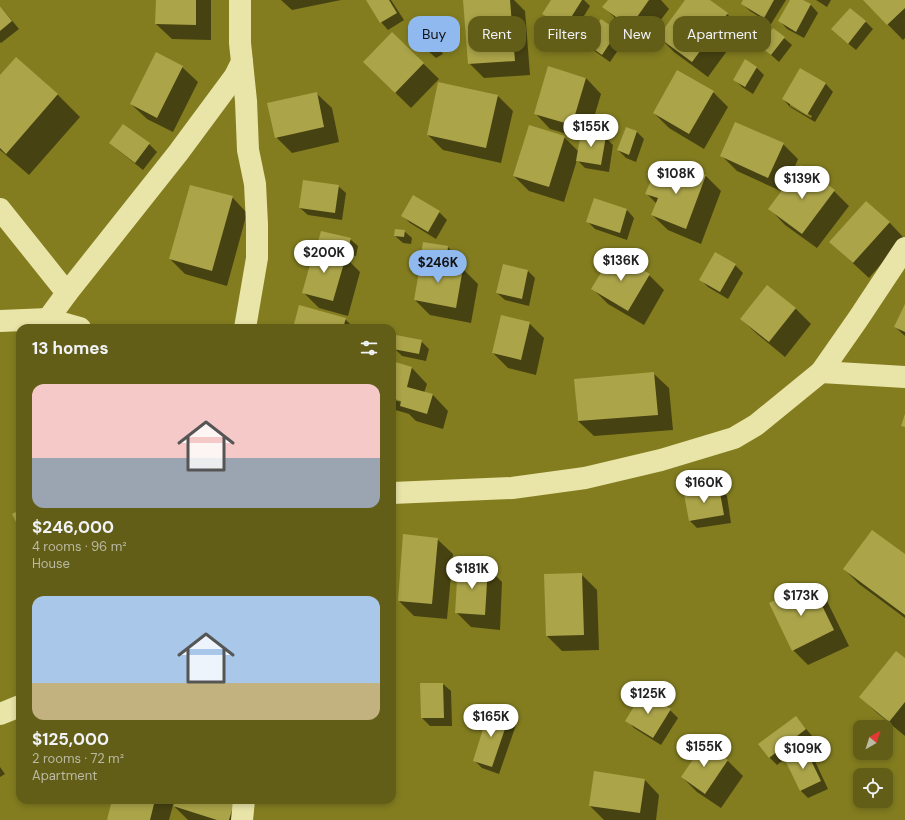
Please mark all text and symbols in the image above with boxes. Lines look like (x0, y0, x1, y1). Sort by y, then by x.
chip: Buy (408, 16, 460, 52)
chip: Rent (468, 16, 526, 52)
chip: Filters (534, 16, 601, 52)
chip: New (609, 16, 665, 52)
chip: Apartment (673, 16, 771, 52)
pin: $155K (563, 114, 619, 148)
text: $155K (572, 118, 610, 135)
pin: $108K (648, 161, 704, 195)
text: $108K (657, 165, 695, 182)
pin: $139K (774, 166, 830, 200)
text: $139K (784, 170, 820, 187)
pin: $200K (296, 240, 352, 274)
text: $200K (303, 244, 345, 261)
pin: $136K (593, 248, 649, 282)
pin: $246K (410, 250, 466, 284)
text: $136K (602, 252, 640, 269)
text: $246K (418, 254, 458, 271)
text: 13 homes (32, 337, 109, 359)
icon: filters (358, 337, 380, 359)
icon: home (170, 410, 242, 482)
pin: $160K (676, 470, 732, 504)
text: $160K (685, 474, 723, 491)
text: $246,000 (32, 516, 114, 538)
text: 4 rooms · 96 m² (32, 538, 127, 555)
text: House (32, 555, 70, 572)
pin: $181K (444, 556, 500, 590)
text: $181K (455, 560, 489, 577)
pin: $173K (773, 583, 829, 617)
text: $173K (783, 587, 819, 604)
icon: home (170, 622, 242, 694)
pin: $125K (620, 681, 676, 715)
text: $125K (630, 685, 666, 702)
pin: $165K (463, 704, 519, 738)
text: $165K (472, 708, 510, 725)
north arrow (853, 720, 893, 760)
map controls (853, 720, 893, 808)
text: $125,000 (32, 728, 109, 750)
pin: $155K (676, 734, 732, 768)
pin: $109K (775, 736, 831, 770)
text: $155K (685, 738, 723, 755)
text: $109K (784, 740, 822, 757)
text: 2 rooms · 72 m² (32, 750, 124, 767)
text: Apartment (32, 767, 97, 784)
button: locate (853, 768, 893, 808)

